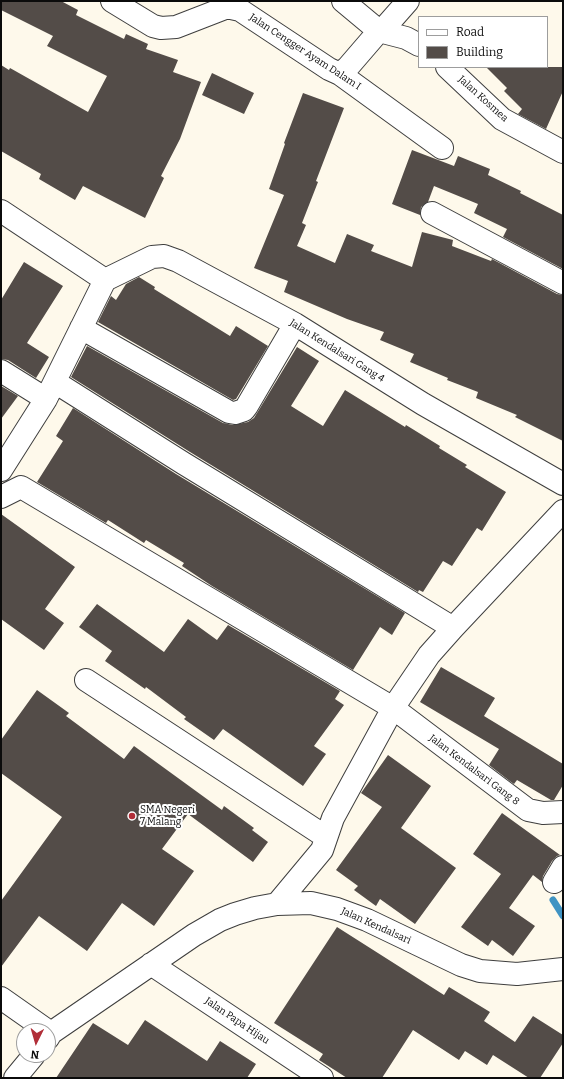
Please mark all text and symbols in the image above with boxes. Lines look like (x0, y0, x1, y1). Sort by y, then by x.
street label: Jalan Cengger Ayam Dalam I (247, 11, 363, 93)
legend (418, 16, 548, 68)
text: Road (456, 25, 484, 39)
text: Building (456, 45, 503, 59)
street label: Jalan Kosmea (456, 74, 510, 124)
street label: Jalan Kendalsari Gang 4 (287, 317, 387, 385)
street label: Jalan Kendalsari Gang 8 (427, 732, 521, 808)
place label: SMA Negeri 7 Malang (140, 804, 195, 828)
marker: SMA Negeri 7 Malang (127, 811, 137, 821)
street label: Jalan Kendalsari (339, 905, 413, 947)
street label: Jalan Papa Hijau (203, 995, 271, 1047)
north arrow (16, 1023, 56, 1063)
text: N (30, 1048, 40, 1061)

